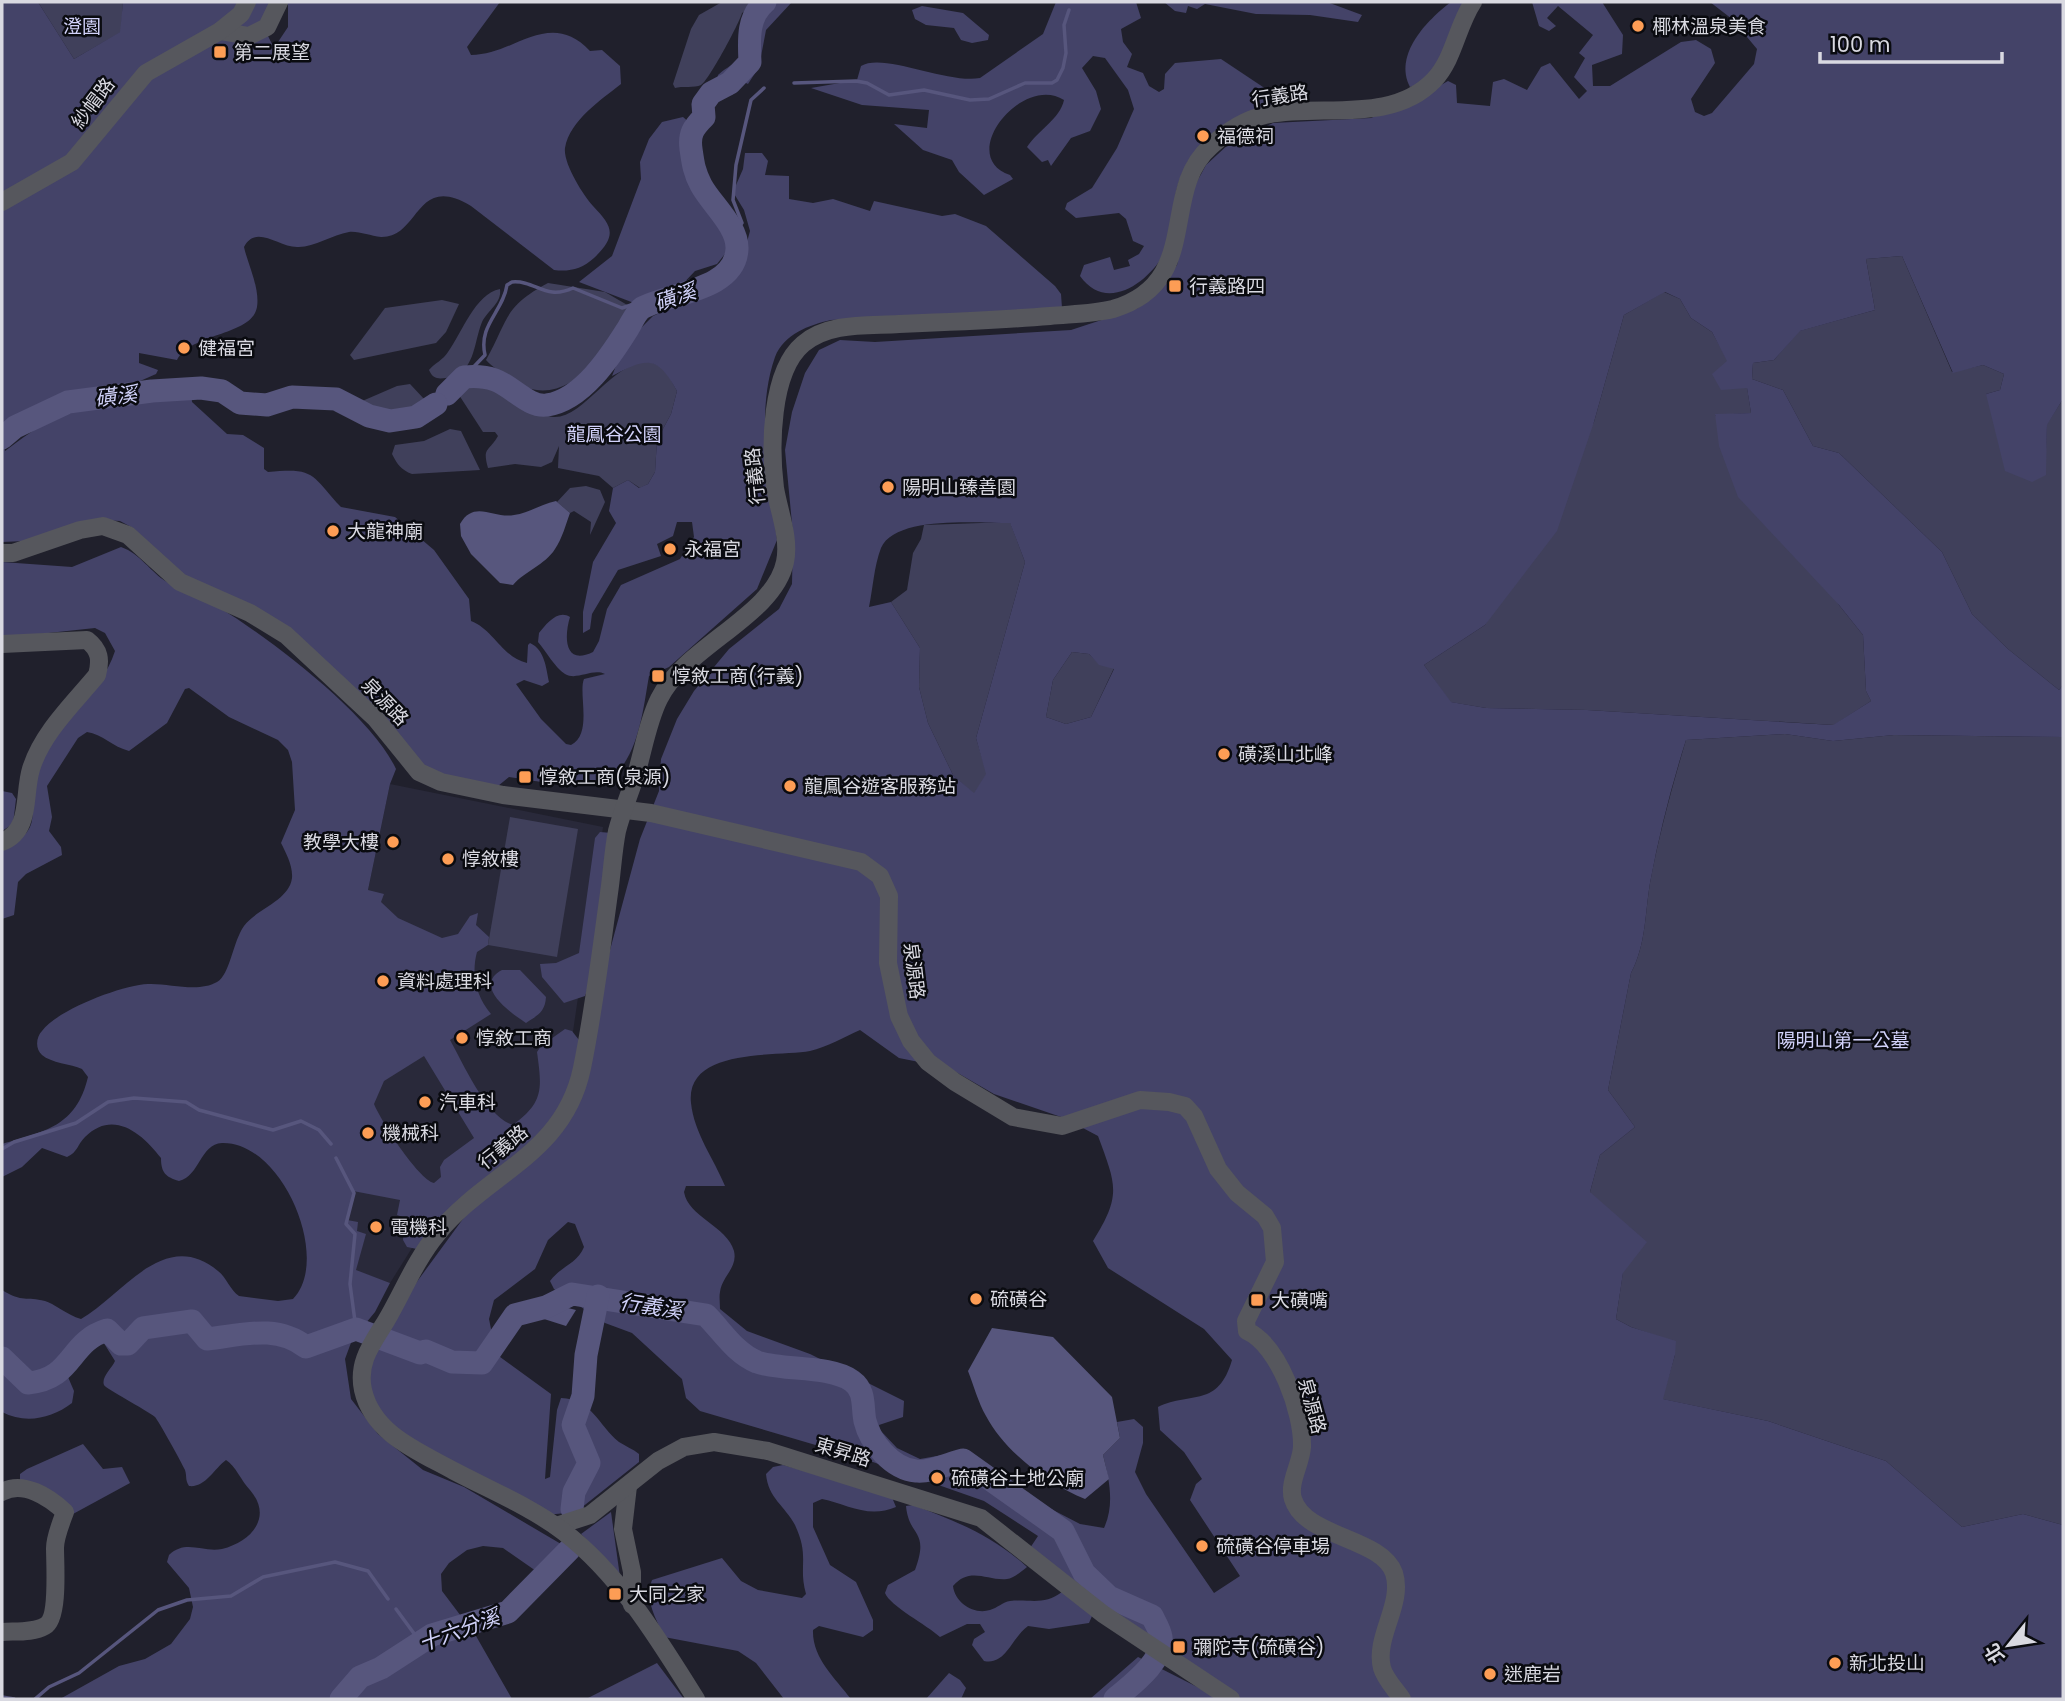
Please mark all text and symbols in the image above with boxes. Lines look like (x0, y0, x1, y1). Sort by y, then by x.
park label: 澄園 (63, 13, 101, 40)
place label: 椰林溫泉美食 (1652, 13, 1766, 40)
marker: 椰林溫泉美食 (1630, 18, 1646, 34)
scale bar (1820, 21, 2002, 65)
text: 100 m (1830, 30, 1890, 59)
place label: 第二展望 (234, 39, 310, 66)
marker: 第二展望 (212, 44, 228, 60)
street label: 紗帽路 (65, 72, 121, 134)
street label: 行義路 (1250, 79, 1310, 113)
place label: 福德祠 (1217, 123, 1274, 150)
marker: 福德祠 (1195, 128, 1211, 144)
place label: 行義路四 (1189, 273, 1265, 300)
water label: 磺溪 (650, 275, 702, 318)
marker: 行義路四 (1167, 278, 1183, 294)
place label: 健福宮 (198, 335, 255, 362)
marker: 健福宮 (176, 340, 192, 356)
water label: 磺溪 (93, 379, 142, 413)
park label: 龍鳳谷公園 (566, 421, 662, 448)
street label: 行義路 (739, 446, 771, 506)
place label: 陽明山臻善園 (902, 474, 1016, 501)
marker: 陽明山臻善園 (880, 479, 896, 495)
place label: 大龍神廟 (347, 518, 423, 545)
marker: 大龍神廟 (325, 523, 341, 539)
place label: 永福宮 (684, 536, 741, 563)
marker: 永福宮 (662, 541, 678, 557)
place label: 惇敘工商(行義) (672, 663, 803, 690)
marker: 惇敘工商(行義) (650, 668, 666, 684)
street label: 泉源路 (355, 672, 415, 732)
place label: 磺溪山北峰 (1238, 741, 1333, 768)
marker: 磺溪山北峰 (1216, 746, 1232, 762)
place label: 惇敘工商(泉源) (539, 764, 670, 791)
marker: 惇敘工商(泉源) (517, 769, 533, 785)
place label: 龍鳳谷遊客服務站 (804, 773, 956, 800)
marker: 龍鳳谷遊客服務站 (782, 778, 798, 794)
place label: 教學大樓 (303, 829, 379, 856)
marker: 教學大樓 (385, 834, 401, 850)
place label: 惇敘樓 (462, 846, 519, 873)
marker: 惇敘樓 (440, 851, 456, 867)
street label: 泉源路 (897, 941, 931, 1001)
place label: 資料處理科 (397, 968, 492, 995)
marker: 資料處理科 (375, 973, 391, 989)
place label: 惇敘工商 (476, 1025, 552, 1052)
park label: 陽明山第一公墓 (1776, 1027, 1910, 1054)
marker: 惇敘工商 (454, 1030, 470, 1046)
place label: 汽車科 (439, 1089, 496, 1116)
marker: 汽車科 (417, 1094, 433, 1110)
street label: 行義路 (472, 1119, 534, 1175)
place label: 機械科 (382, 1120, 439, 1147)
marker: 機械科 (360, 1125, 376, 1141)
place label: 電機科 (390, 1214, 447, 1241)
marker: 電機科 (368, 1219, 384, 1235)
place label: 硫磺谷 (990, 1286, 1047, 1313)
water label: 行義溪 (618, 1287, 687, 1326)
place label: 大磺嘴 (1271, 1287, 1328, 1314)
marker: 硫磺谷 (968, 1291, 984, 1307)
marker: 大磺嘴 (1249, 1292, 1265, 1308)
street label: 泉源路 (1292, 1375, 1332, 1437)
street label: 東昇路 (812, 1431, 874, 1473)
place label: 硫磺谷土地公廟 (951, 1465, 1084, 1492)
marker: 硫磺谷土地公廟 (929, 1470, 945, 1486)
place label: 硫磺谷停車場 (1216, 1533, 1330, 1560)
marker: 硫磺谷停車場 (1194, 1538, 1210, 1554)
place label: 大同之家 (629, 1581, 705, 1608)
marker: 大同之家 (607, 1586, 623, 1602)
water label: 十六分溪 (415, 1601, 506, 1658)
north arrow (1974, 1610, 2044, 1680)
place label: 彌陀寺(硫磺谷) (1193, 1634, 1324, 1661)
text: 北 (1978, 1638, 2011, 1668)
marker: 彌陀寺(硫磺谷) (1171, 1639, 1187, 1655)
place label: 新北投山 (1849, 1650, 1925, 1677)
marker: 新北投山 (1827, 1655, 1843, 1671)
place label: 迷鹿岩 (1504, 1661, 1561, 1688)
marker: 迷鹿岩 (1482, 1666, 1498, 1682)

